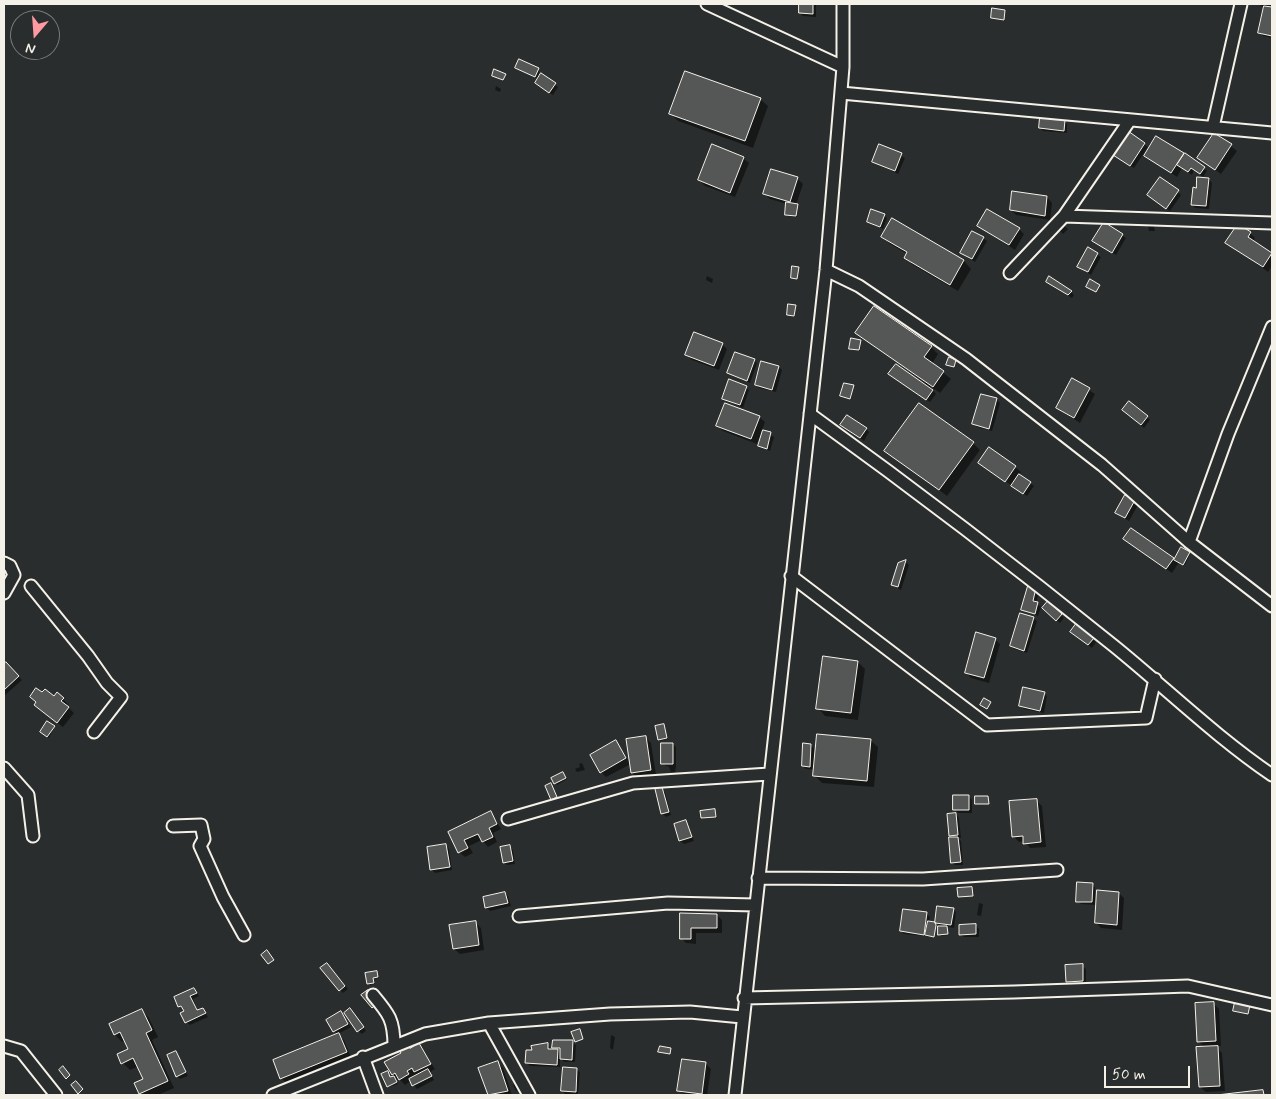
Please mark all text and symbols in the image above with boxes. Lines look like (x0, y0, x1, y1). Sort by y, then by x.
north arrow (10, 10, 60, 60)
text: N (23, 38, 38, 58)
scale bar (1106, 1056, 1192, 1088)
text: 50 m (1112, 1065, 1146, 1085)

